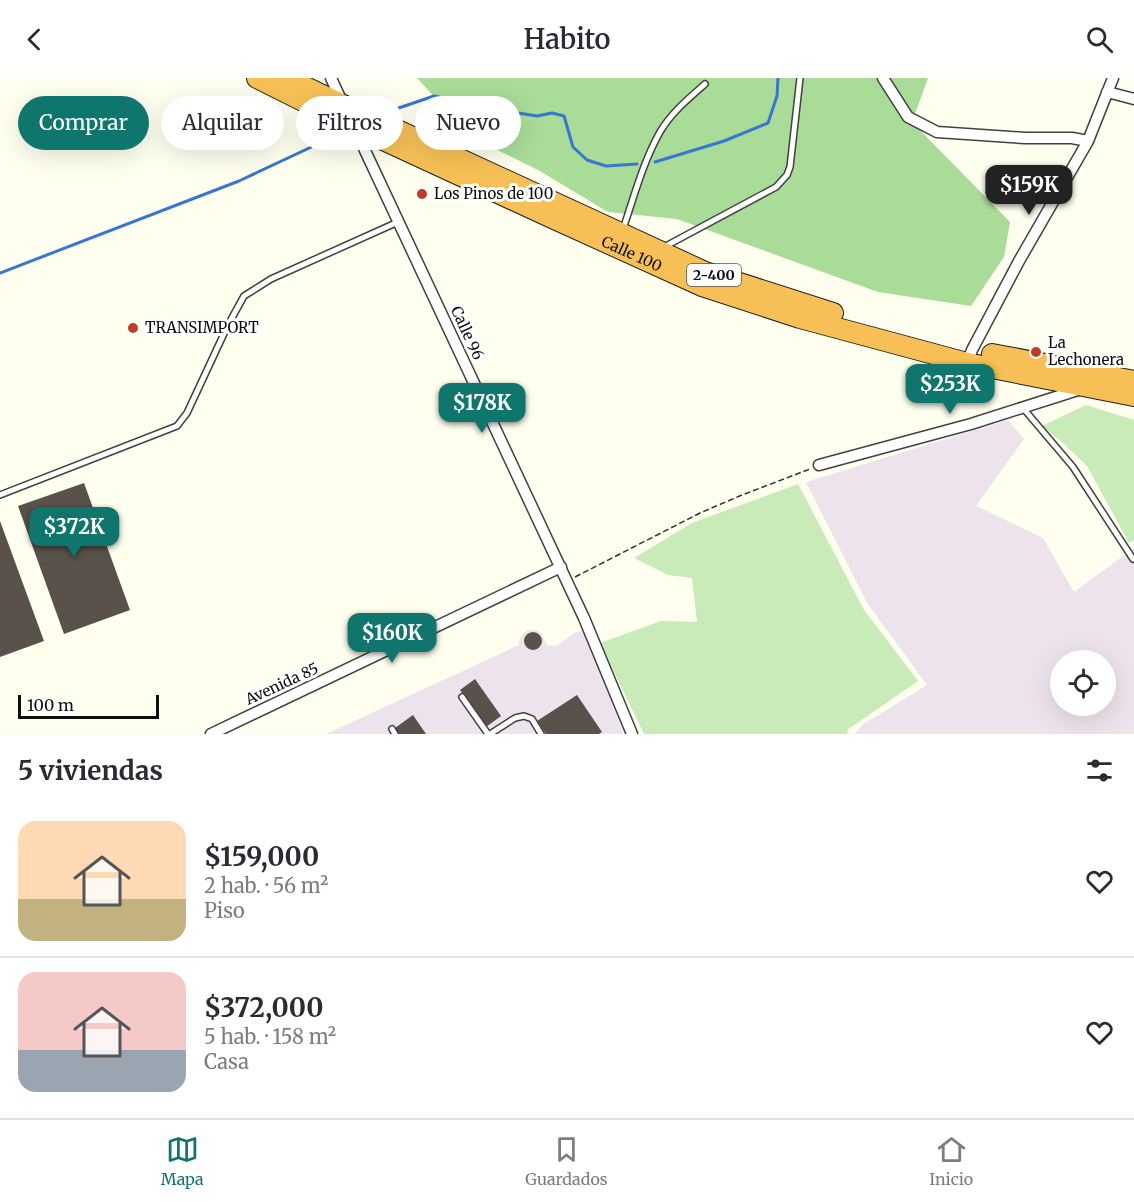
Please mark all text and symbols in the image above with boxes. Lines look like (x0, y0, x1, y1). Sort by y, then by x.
text: Habito (524, 22, 611, 56)
icon: back (18, 23, 51, 56)
icon: search (1083, 23, 1116, 56)
chip: Comprar (18, 96, 149, 150)
chip: Alquilar (161, 96, 284, 150)
chip: Filtros (296, 96, 403, 150)
chip: Nuevo (415, 96, 521, 150)
pin: $159K (987, 165, 1071, 216)
text: $159K (999, 172, 1059, 197)
place label: Los Pinos de 100 (434, 184, 553, 203)
marker: Los Pinos de 100 (415, 187, 429, 201)
street label: Calle 100 (599, 232, 665, 276)
road number: 2-400 (687, 264, 741, 286)
street label: Calle 96 (447, 303, 488, 363)
place label: TRANSIMPORT (145, 318, 259, 337)
marker: TRANSIMPORT (126, 321, 140, 335)
place label: La Lechonera (1048, 333, 1124, 369)
marker: La Lechonera (1029, 345, 1043, 359)
pin: $253K (908, 364, 992, 415)
text: $253K (920, 371, 980, 396)
pin: $178K (440, 383, 524, 434)
text: $178K (453, 390, 511, 415)
pin: $372K (32, 507, 116, 558)
text: $372K (43, 514, 105, 539)
pin: $160K (350, 613, 434, 664)
text: $160K (362, 620, 422, 645)
map controls (1050, 650, 1116, 716)
button: locate (1050, 650, 1116, 716)
street label: Avenida 85 (241, 658, 321, 709)
scale bar (18, 692, 159, 720)
text: 100 m (27, 695, 74, 715)
text: 5 viviendas (18, 754, 163, 787)
icon: filters (1083, 754, 1116, 787)
text: $159,000 (204, 840, 319, 873)
icon: home (66, 845, 138, 917)
icon: heart (1083, 865, 1116, 898)
text: 2 hab. · 56 m² (204, 873, 328, 898)
text: Piso (204, 898, 245, 923)
text: $372,000 (204, 991, 323, 1024)
icon: home (66, 996, 138, 1068)
icon: heart (1083, 1016, 1116, 1049)
text: 5 hab. · 158 m² (204, 1024, 336, 1049)
text: Casa (204, 1049, 249, 1074)
tab: Mapa (161, 1133, 204, 1189)
tab: Guardados (525, 1133, 608, 1189)
tab: Inicio (929, 1133, 973, 1189)

